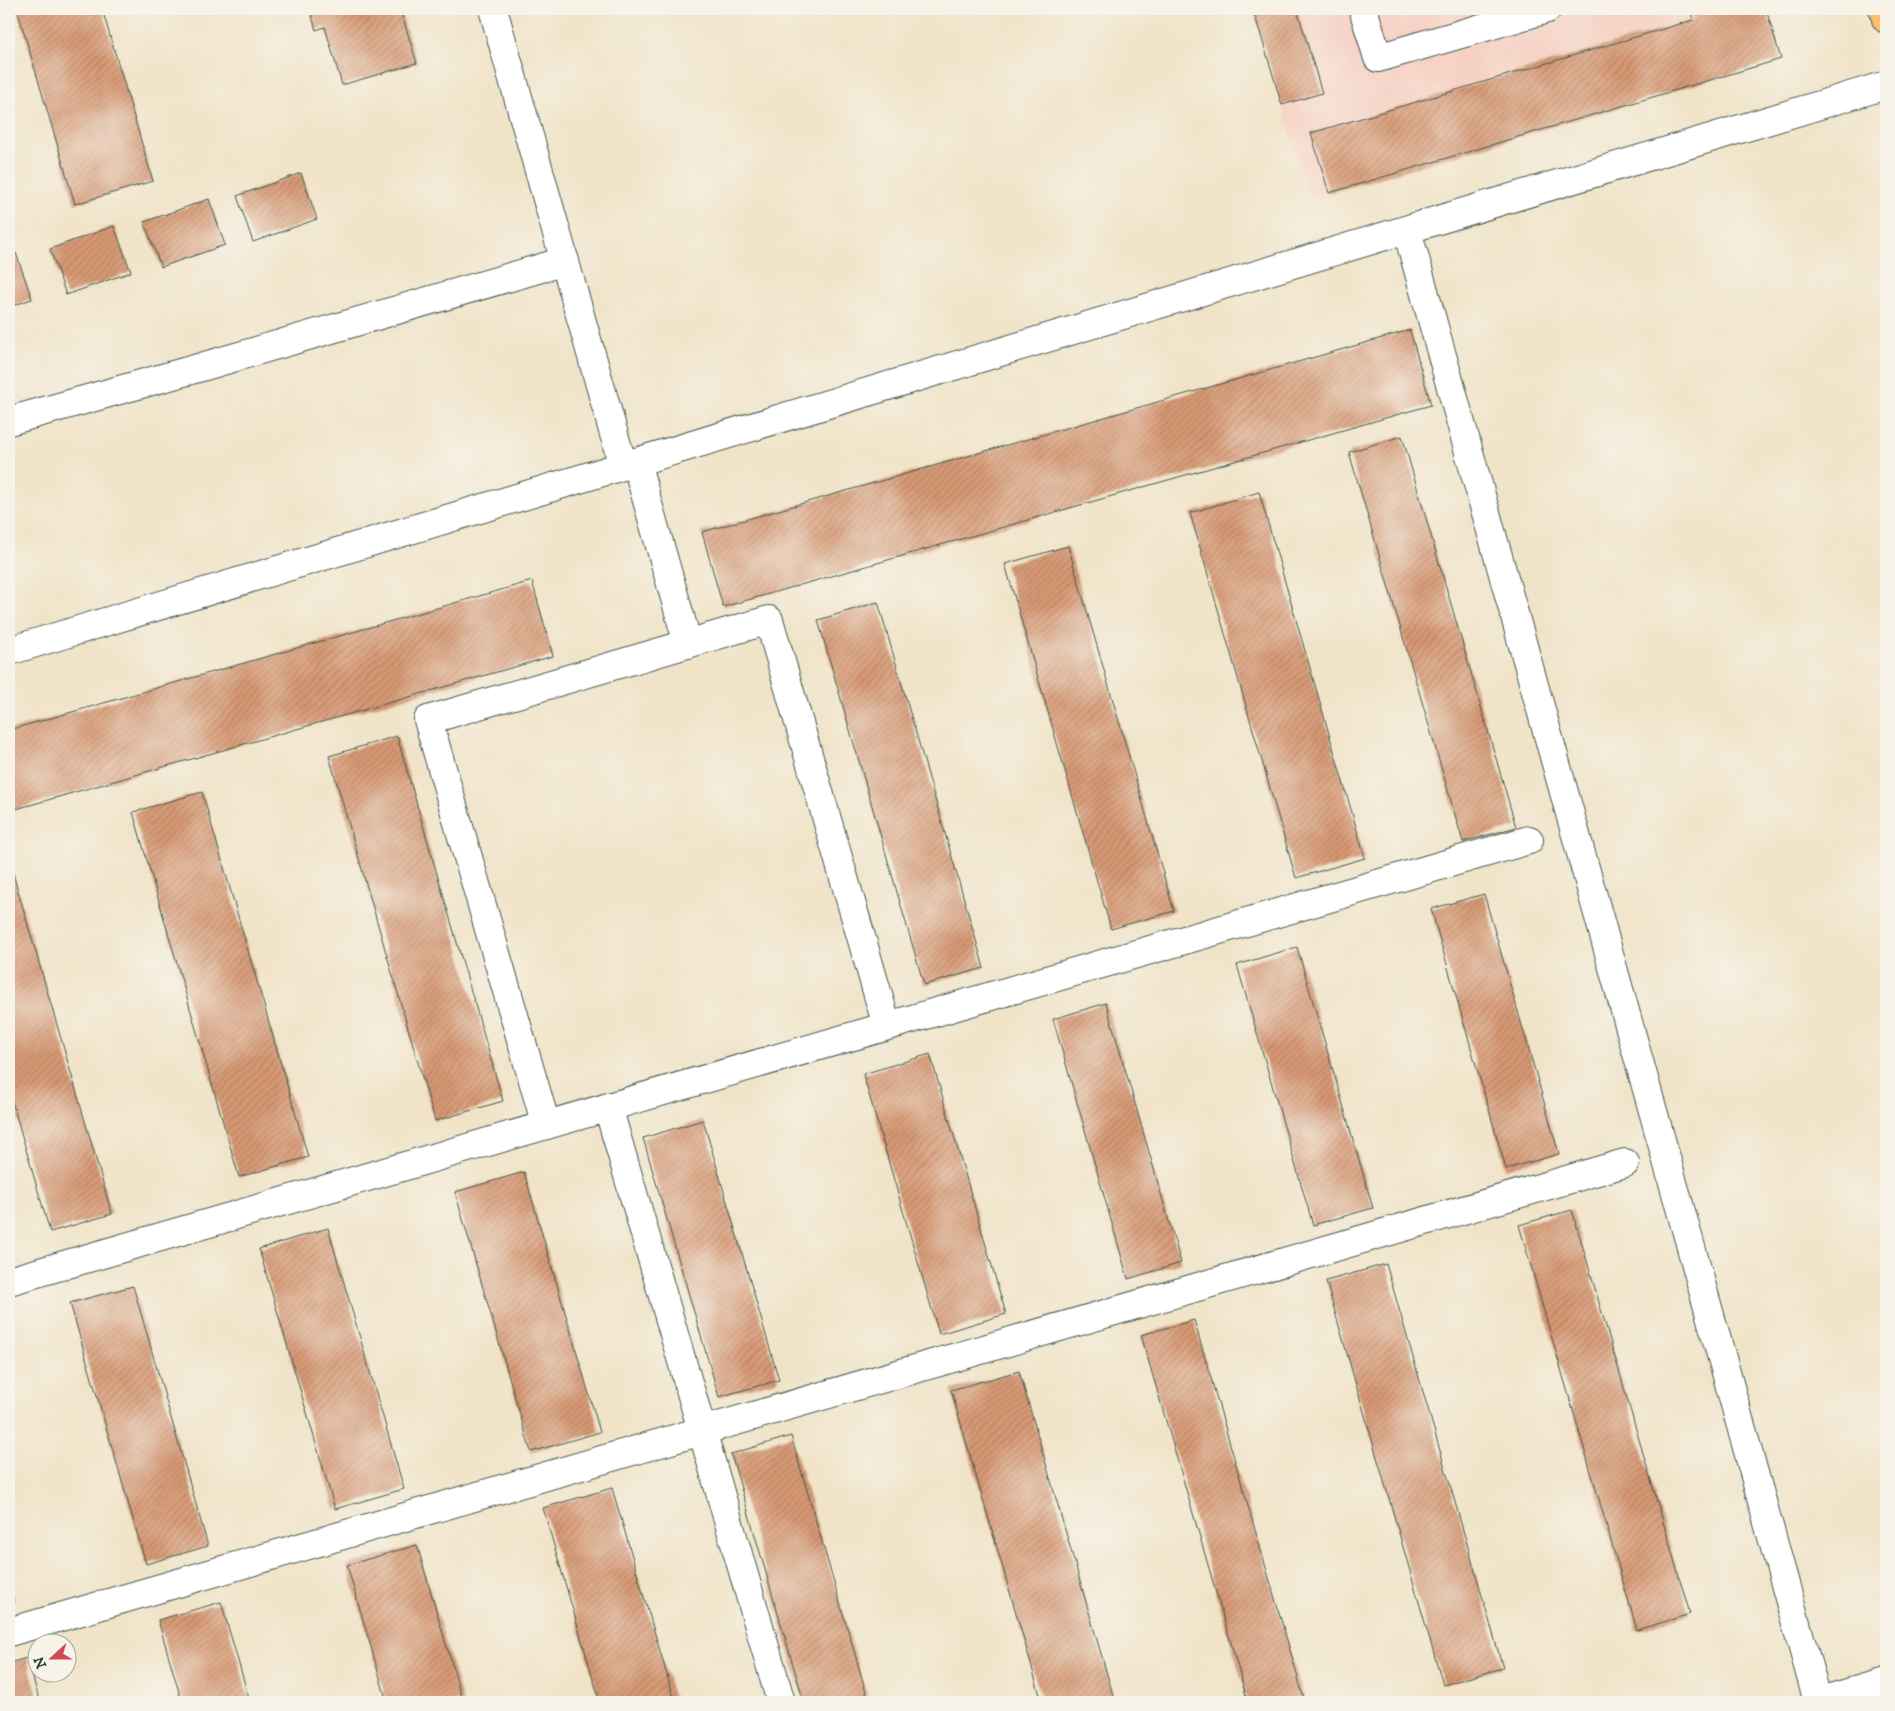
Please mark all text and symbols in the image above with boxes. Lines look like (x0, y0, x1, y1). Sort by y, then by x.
north arrow (28, 1634, 78, 1684)
text: N (30, 1653, 51, 1671)

